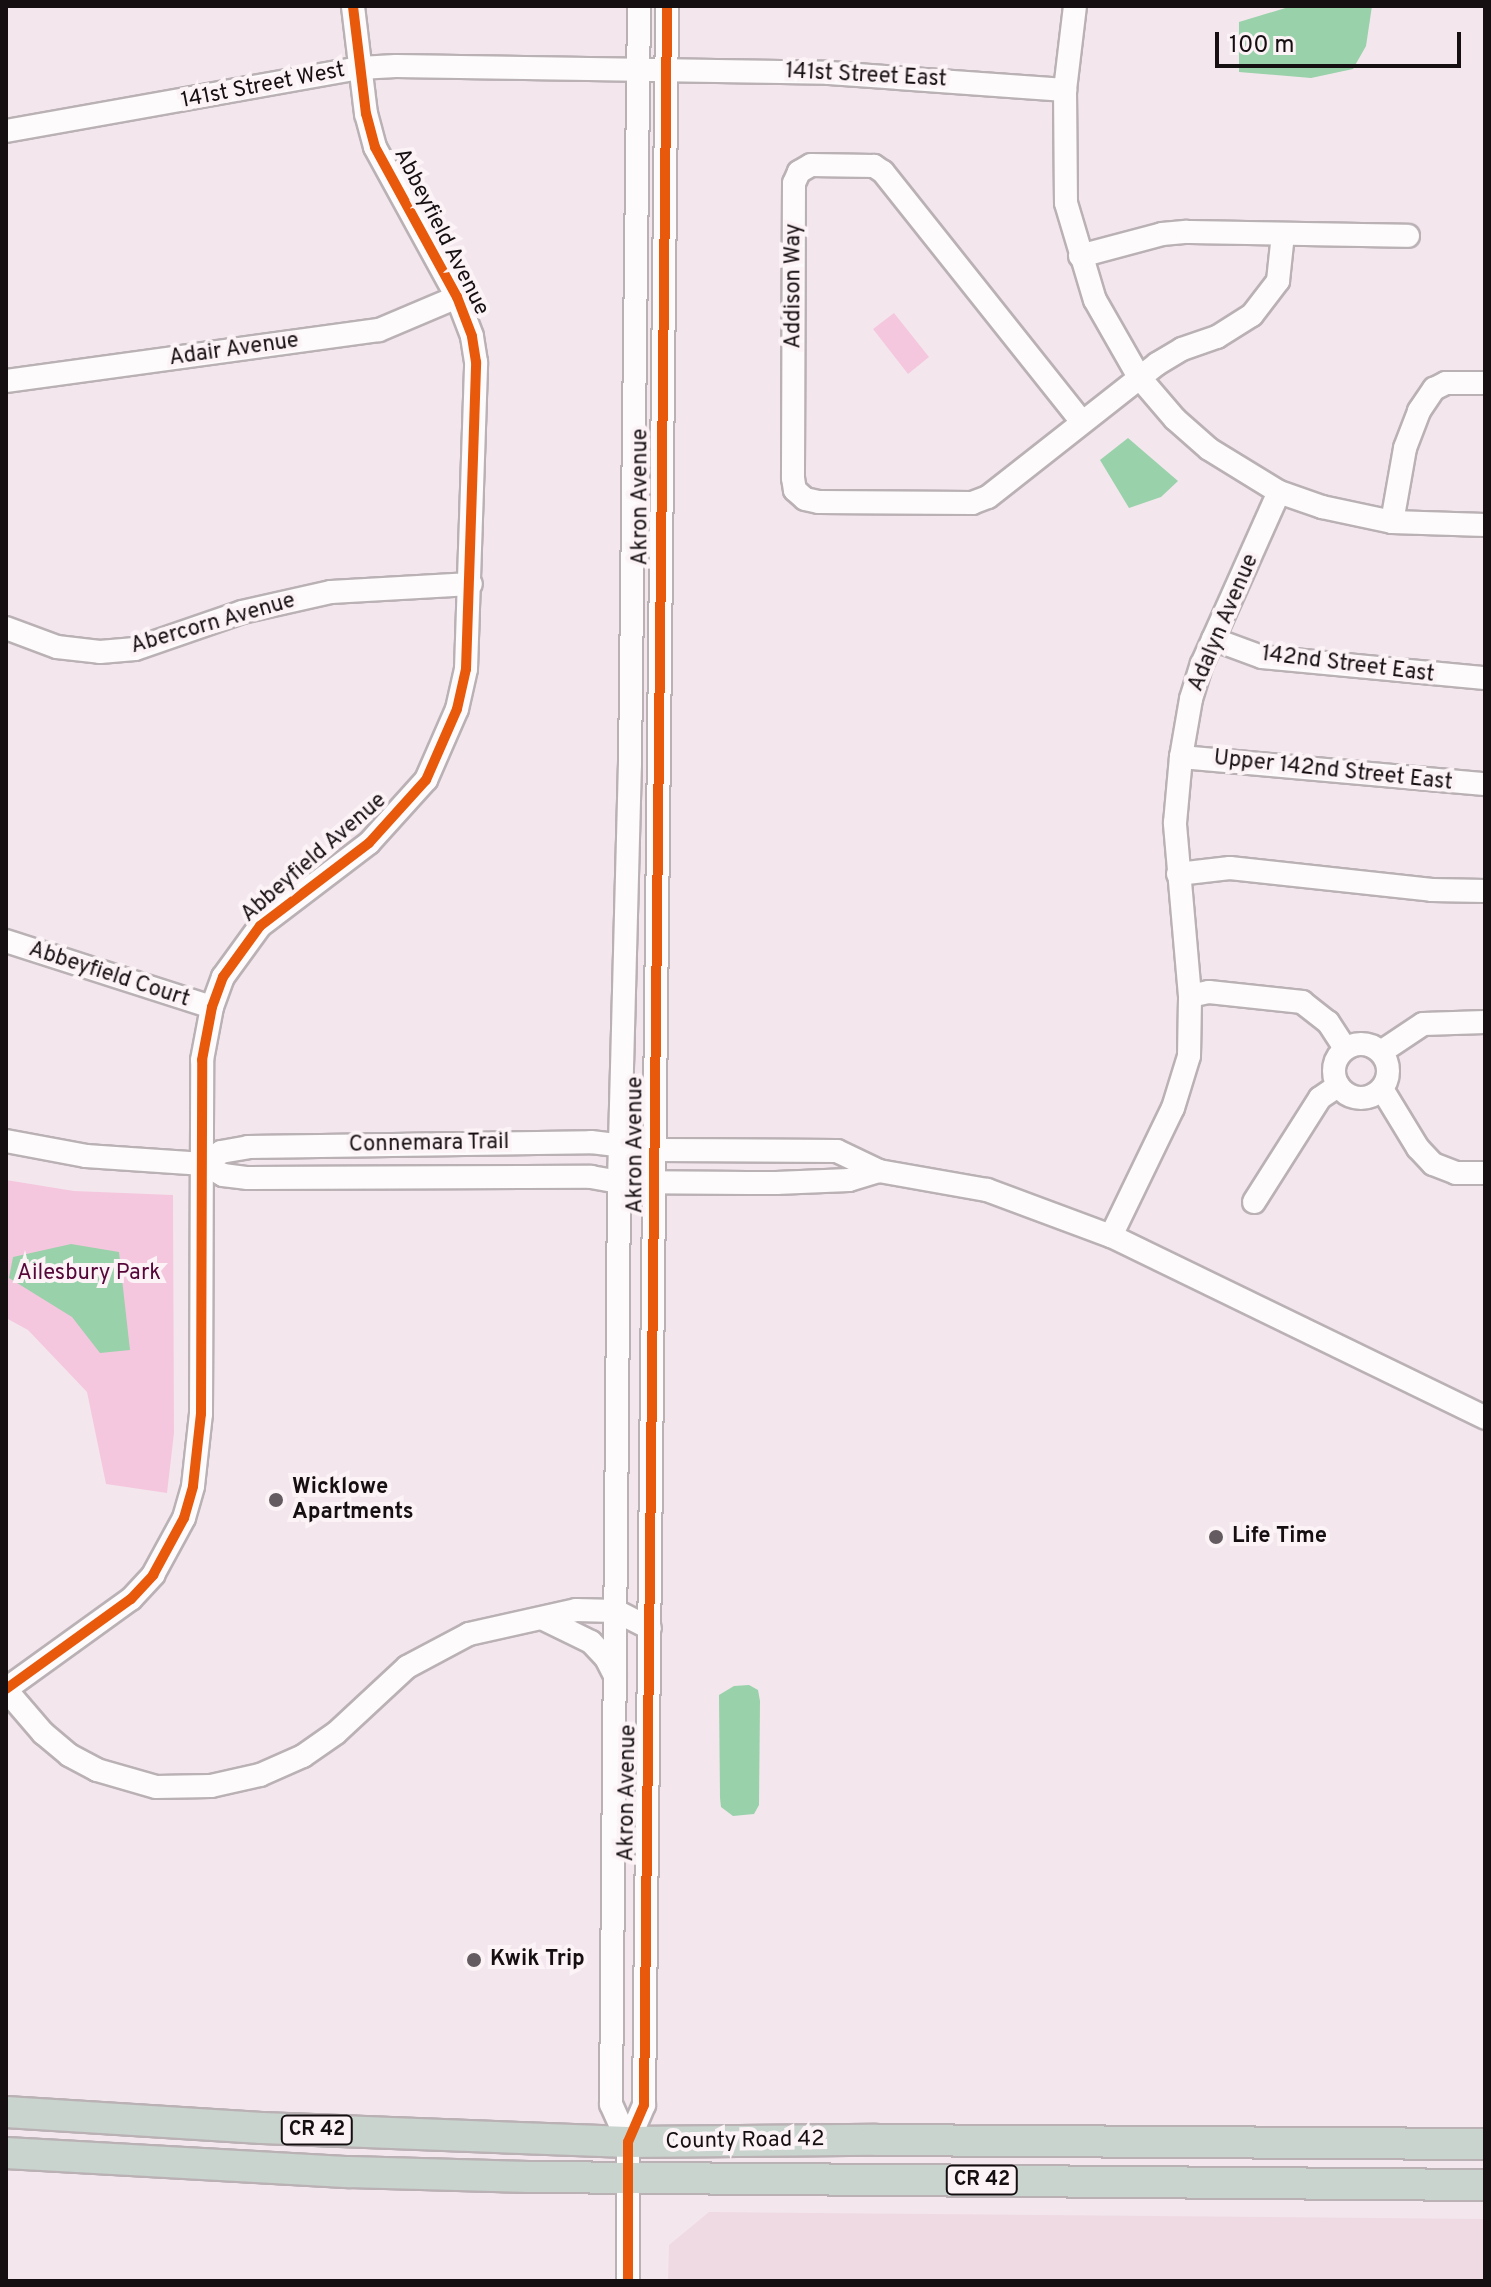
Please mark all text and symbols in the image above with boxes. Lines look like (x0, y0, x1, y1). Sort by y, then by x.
scale bar (1219, 16, 1465, 66)
text: 100 m (1229, 31, 1295, 61)
street label: 141st Street West (179, 57, 347, 115)
street label: 141st Street East (785, 59, 947, 93)
street label: Abbeyfield Avenue (387, 144, 495, 320)
street label: Addison Way (781, 223, 807, 349)
street label: Adair Avenue (167, 328, 301, 372)
street label: Akron Avenue (628, 428, 654, 566)
street label: Adalyn Avenue (1183, 550, 1265, 696)
street label: Abercorn Avenue (127, 588, 299, 660)
street label: 142nd Street East (1260, 641, 1436, 689)
street label: Upper 142nd Street East (1212, 745, 1454, 797)
street label: Abbeyfield Avenue (236, 787, 392, 929)
street label: Abbeyfield Court (25, 937, 193, 1013)
street label: Akron Avenue (623, 1076, 649, 1214)
street label: Connemara Trail (348, 1129, 510, 1159)
park label: Ailesbury Park (17, 1261, 161, 1287)
place label: Wicklowe Apartments (292, 1474, 414, 1526)
marker: Wicklowe Apartments (267, 1491, 285, 1509)
place label: Life Time (1232, 1524, 1327, 1550)
marker: Life Time (1207, 1528, 1225, 1546)
street label: Akron Avenue (614, 1724, 642, 1862)
place label: Kwik Trip (490, 1947, 585, 1973)
marker: Kwik Trip (465, 1951, 483, 1969)
road number: CR 42 (279, 2114, 355, 2146)
street label: County Road 42 (665, 2126, 825, 2156)
road number: CR 42 (944, 2164, 1020, 2196)

